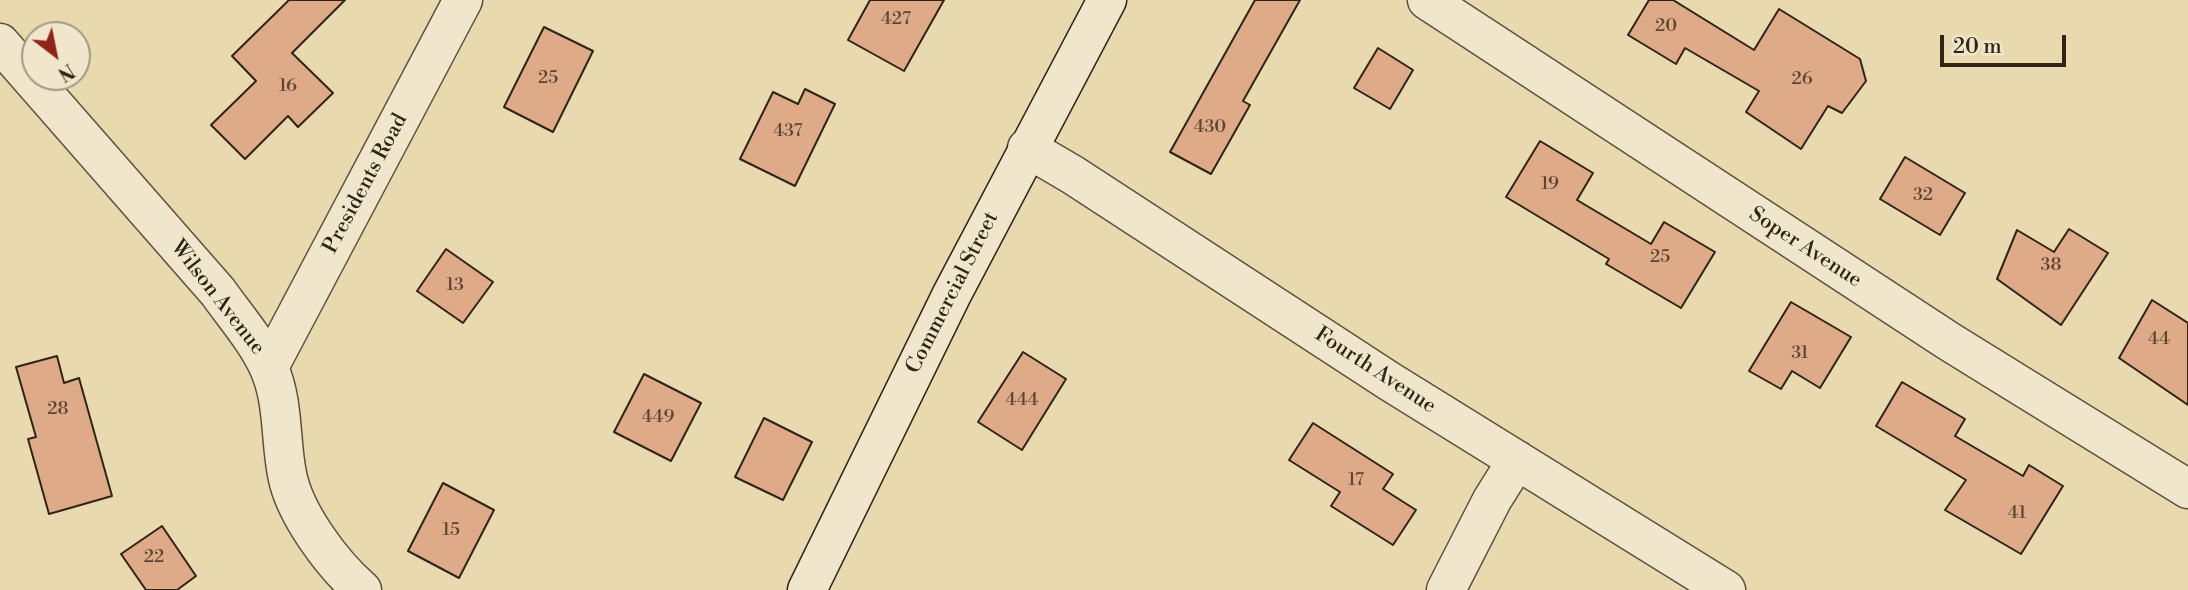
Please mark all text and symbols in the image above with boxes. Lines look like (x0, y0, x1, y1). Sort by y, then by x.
house number: 427 (881, 9, 911, 31)
house number: 20 (1655, 16, 1677, 38)
north arrow (21, 21, 91, 91)
scale bar (1943, 21, 2069, 65)
text: 20 m (1953, 34, 2002, 60)
text: N (53, 58, 79, 86)
house number: 25 (538, 68, 558, 90)
house number: 26 (1791, 69, 1813, 91)
house number: 16 (279, 76, 297, 98)
street label: Presidents Road (319, 110, 413, 258)
house number: 430 (1194, 117, 1226, 139)
house number: 437 (773, 121, 803, 143)
house number: 19 (1541, 174, 1559, 196)
house number: 32 (1913, 185, 1933, 207)
street label: Soper Avenue (1744, 202, 1866, 294)
street label: Commercial Street (901, 208, 1005, 378)
street label: Wilson Avenue (164, 236, 270, 360)
house number: 25 (1650, 247, 1670, 269)
house number: 38 (2041, 255, 2061, 277)
house number: 13 (446, 275, 464, 297)
street label: Fourth Avenue (1310, 322, 1440, 420)
house number: 44 (2148, 329, 2170, 351)
house number: 31 (1791, 343, 1809, 365)
house number: 444 (1006, 390, 1038, 412)
house number: 28 (47, 399, 69, 421)
house number: 449 (642, 407, 674, 429)
house number: 17 (1348, 470, 1364, 492)
house number: 41 (2008, 503, 2026, 525)
house number: 15 (442, 520, 460, 542)
house number: 22 (144, 547, 164, 569)

